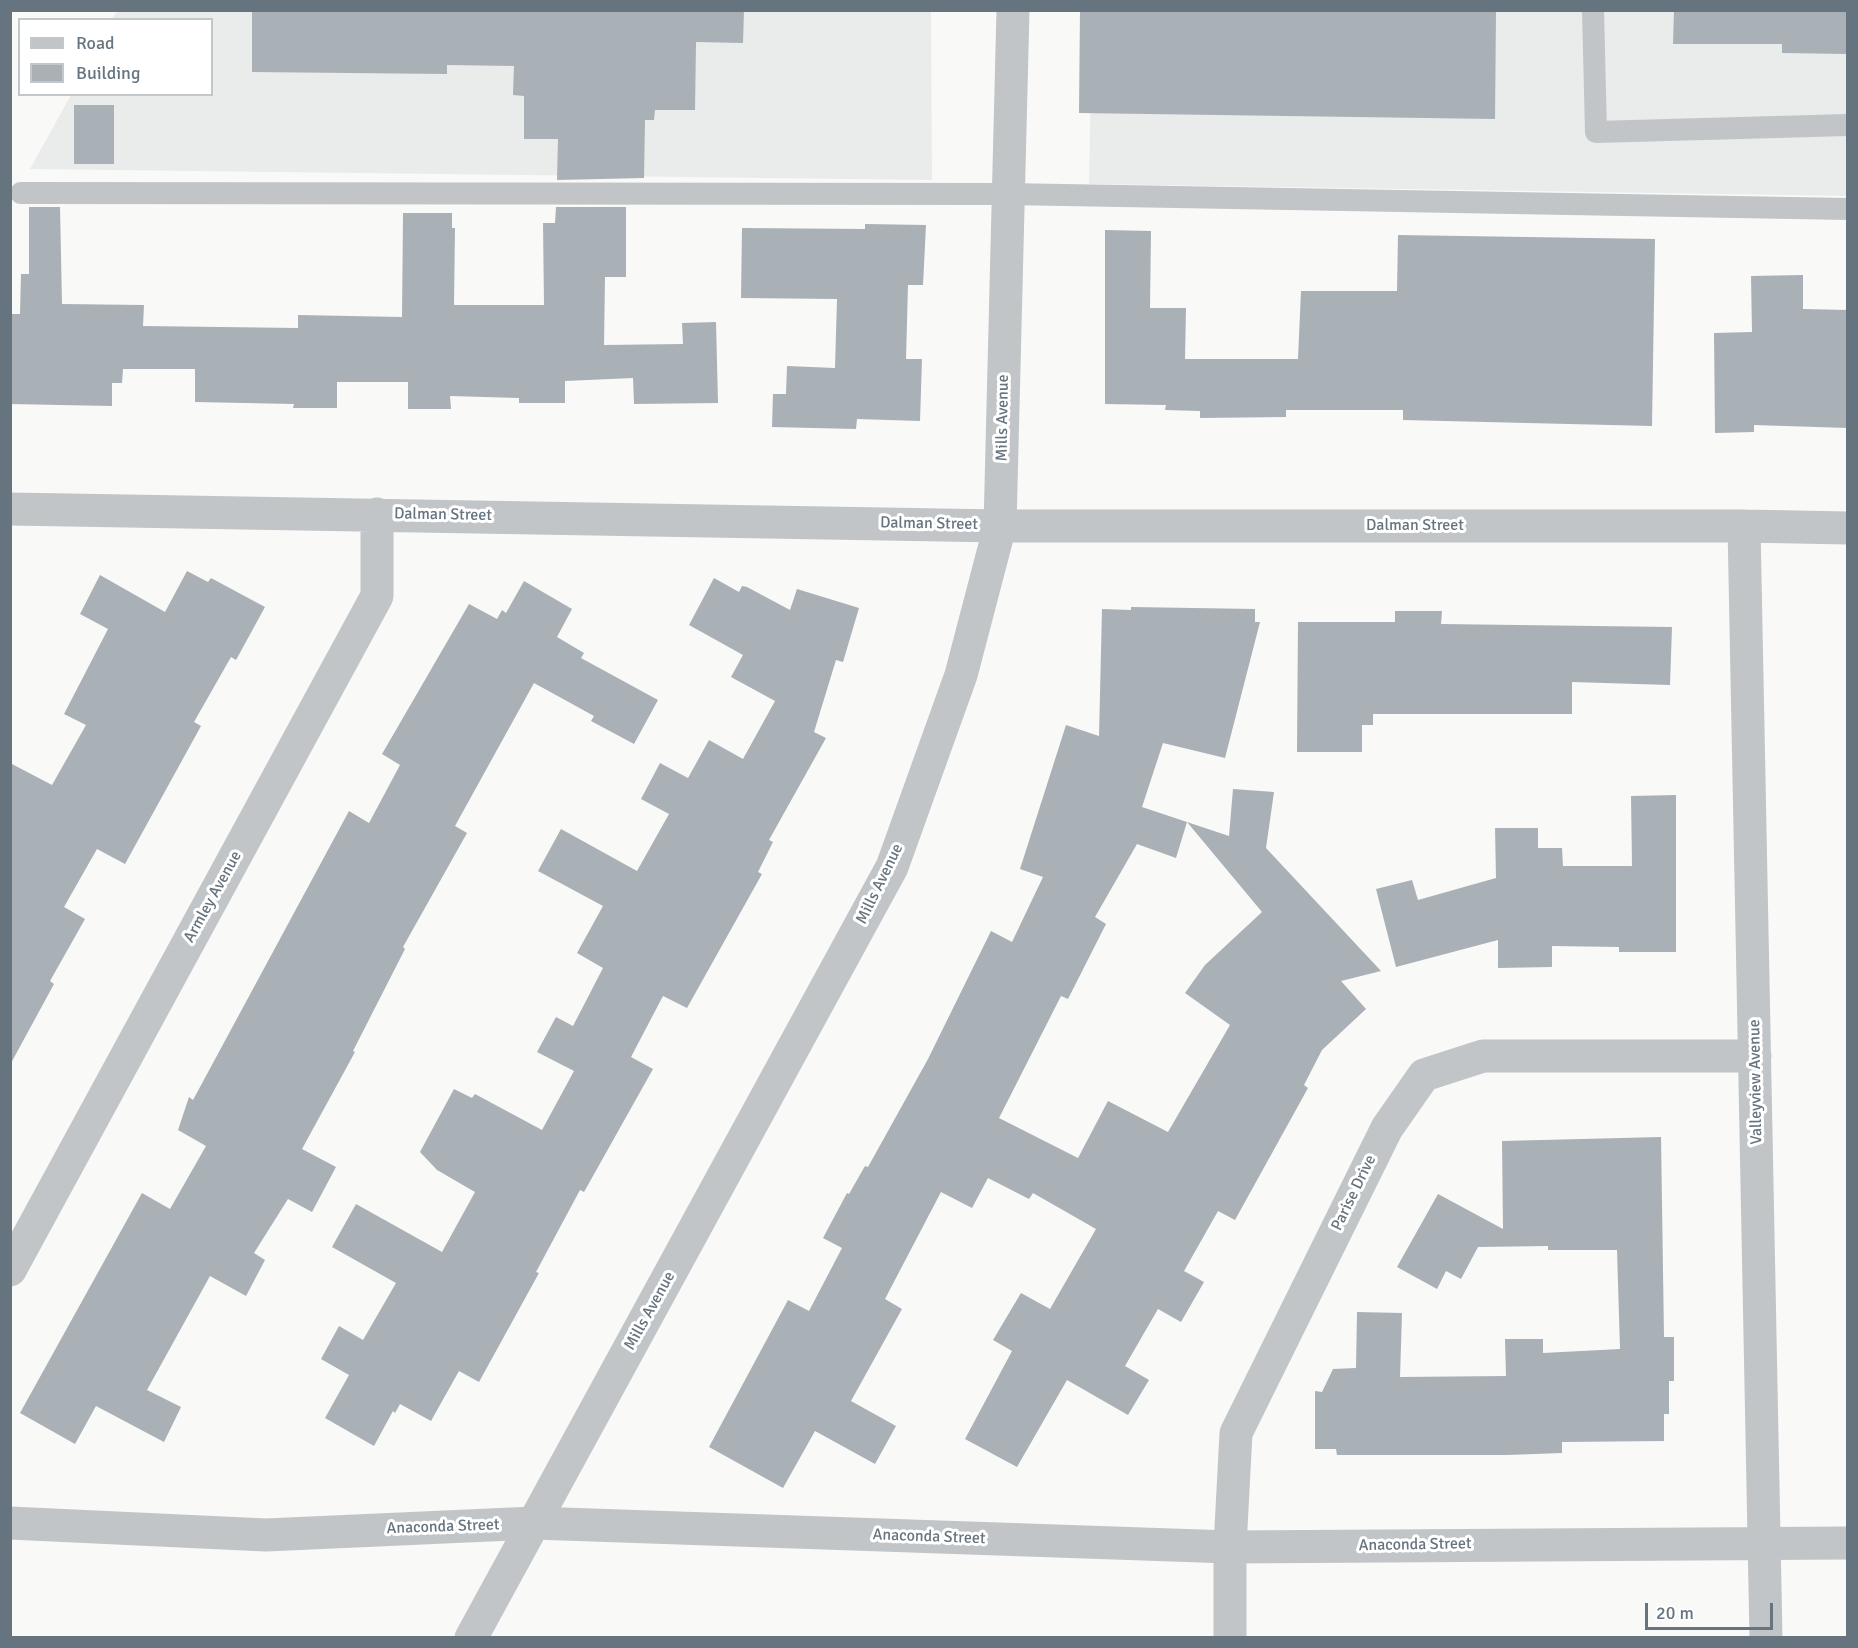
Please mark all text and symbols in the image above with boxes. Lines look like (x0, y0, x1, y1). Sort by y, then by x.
legend (18, 18, 213, 96)
text: Road (76, 32, 115, 54)
text: Building (76, 62, 140, 84)
street label: Mills Avenue (993, 374, 1013, 462)
street label: Dalman Street (394, 505, 492, 525)
street label: Dalman Street (880, 514, 978, 534)
street label: Dalman Street (1366, 516, 1464, 536)
street label: Mills Avenue (852, 841, 908, 927)
street label: Armley Avenue (180, 848, 246, 946)
street label: Valleyview Avenue (1745, 1019, 1767, 1145)
street label: Parise Drive (1327, 1152, 1381, 1234)
street label: Mills Avenue (621, 1268, 679, 1354)
street label: Anaconda Street (386, 1515, 500, 1539)
street label: Anaconda Street (872, 1525, 986, 1549)
street label: Anaconda Street (1358, 1534, 1472, 1556)
scale bar (1648, 1591, 1776, 1629)
text: 20 m (1656, 1602, 1694, 1624)

